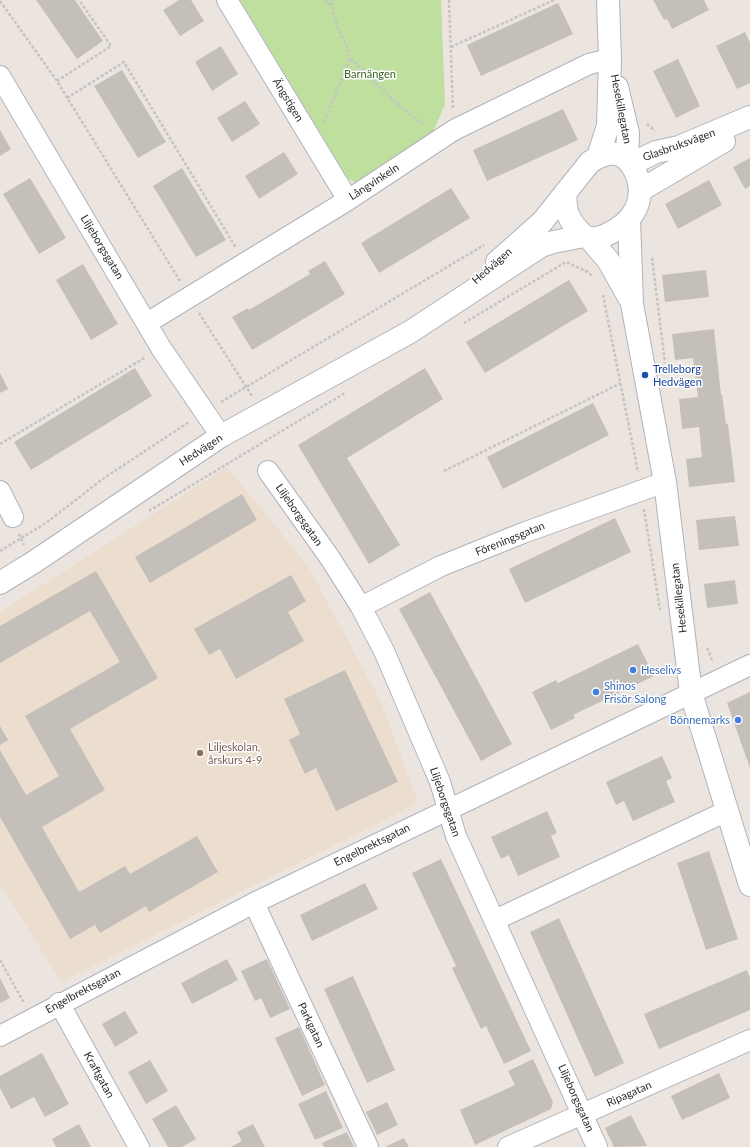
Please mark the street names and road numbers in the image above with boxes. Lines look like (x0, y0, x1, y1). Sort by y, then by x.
street label: Hesekillegatan (608, 73, 634, 145)
street label: Ängstigen (270, 76, 306, 124)
street label: Glasbruksvägen (641, 126, 717, 164)
street label: Långvinkeln (346, 161, 402, 203)
street label: Liljeborgsgatan (78, 212, 126, 282)
street label: Hedvägen (469, 245, 515, 287)
street label: Hedvägen (177, 431, 225, 469)
street label: Liljeborgsgatan (273, 481, 325, 549)
street label: Föreningsgatan (473, 519, 547, 559)
street label: Hesekillegatan (668, 562, 690, 634)
street label: Liljeborgsgatan (427, 765, 463, 839)
street label: Engelbrektsgatan (332, 821, 412, 869)
street label: Engelbrektsgatan (43, 966, 123, 1016)
street label: Parkgatan (295, 1000, 327, 1050)
street label: Kraftgatan (81, 1050, 117, 1100)
street label: Liljeborgsgatan (555, 1062, 597, 1134)
street label: Ripagatan (605, 1078, 653, 1110)

